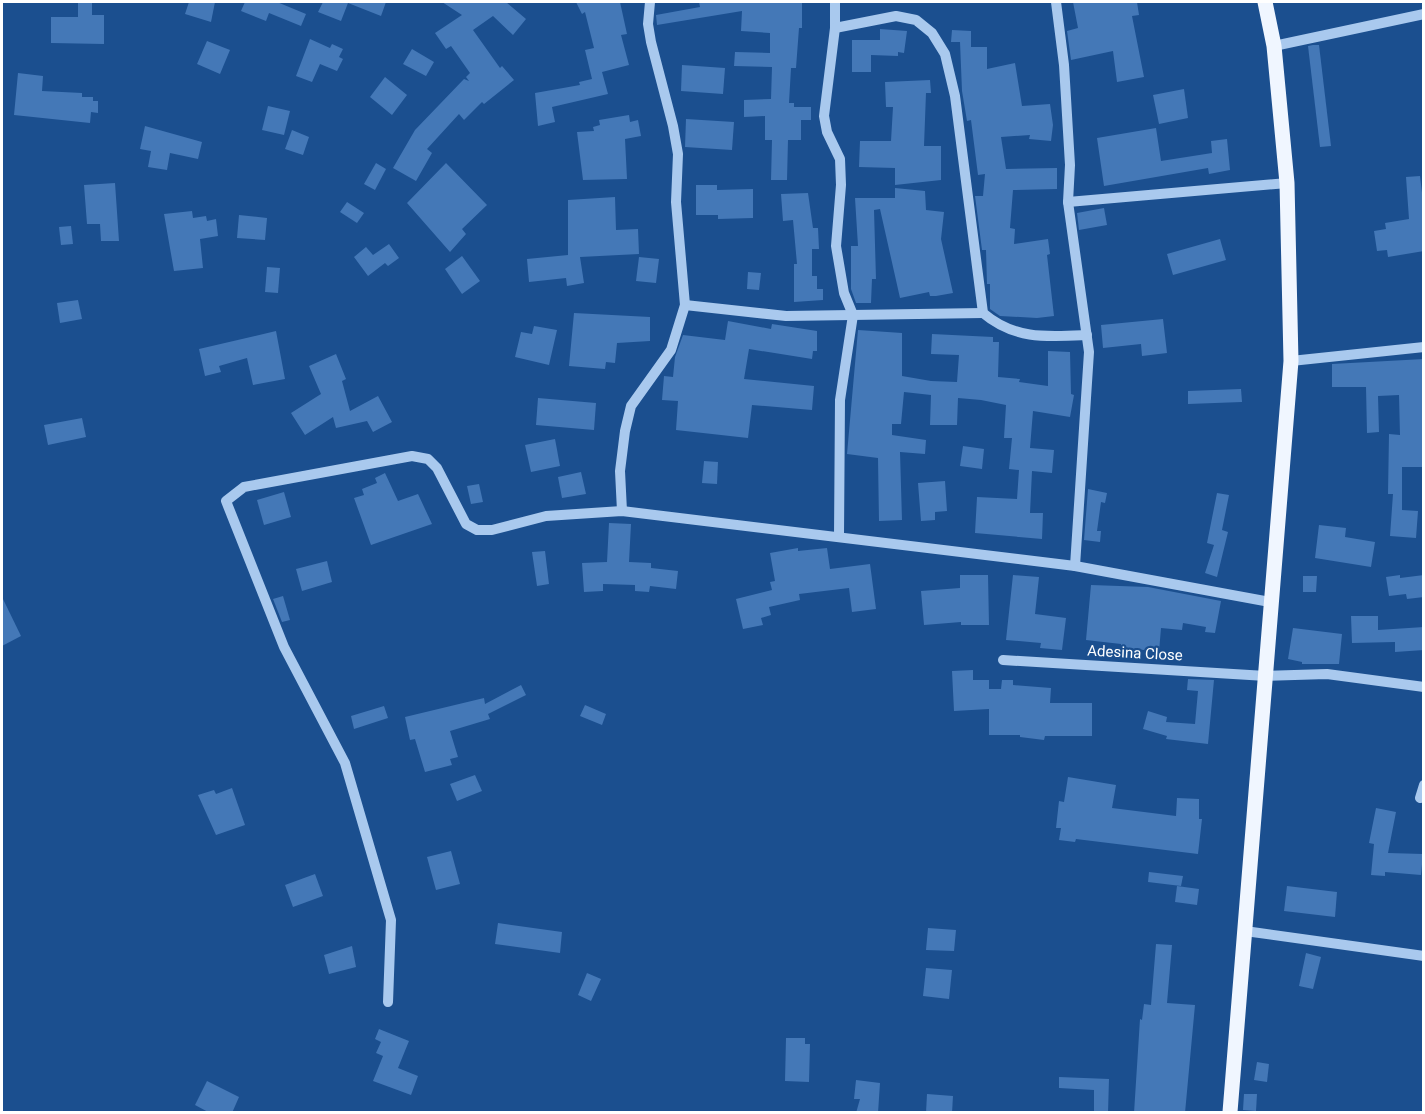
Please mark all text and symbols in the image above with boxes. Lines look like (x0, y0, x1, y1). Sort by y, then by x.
street label: Adesina Close (1087, 642, 1183, 664)

